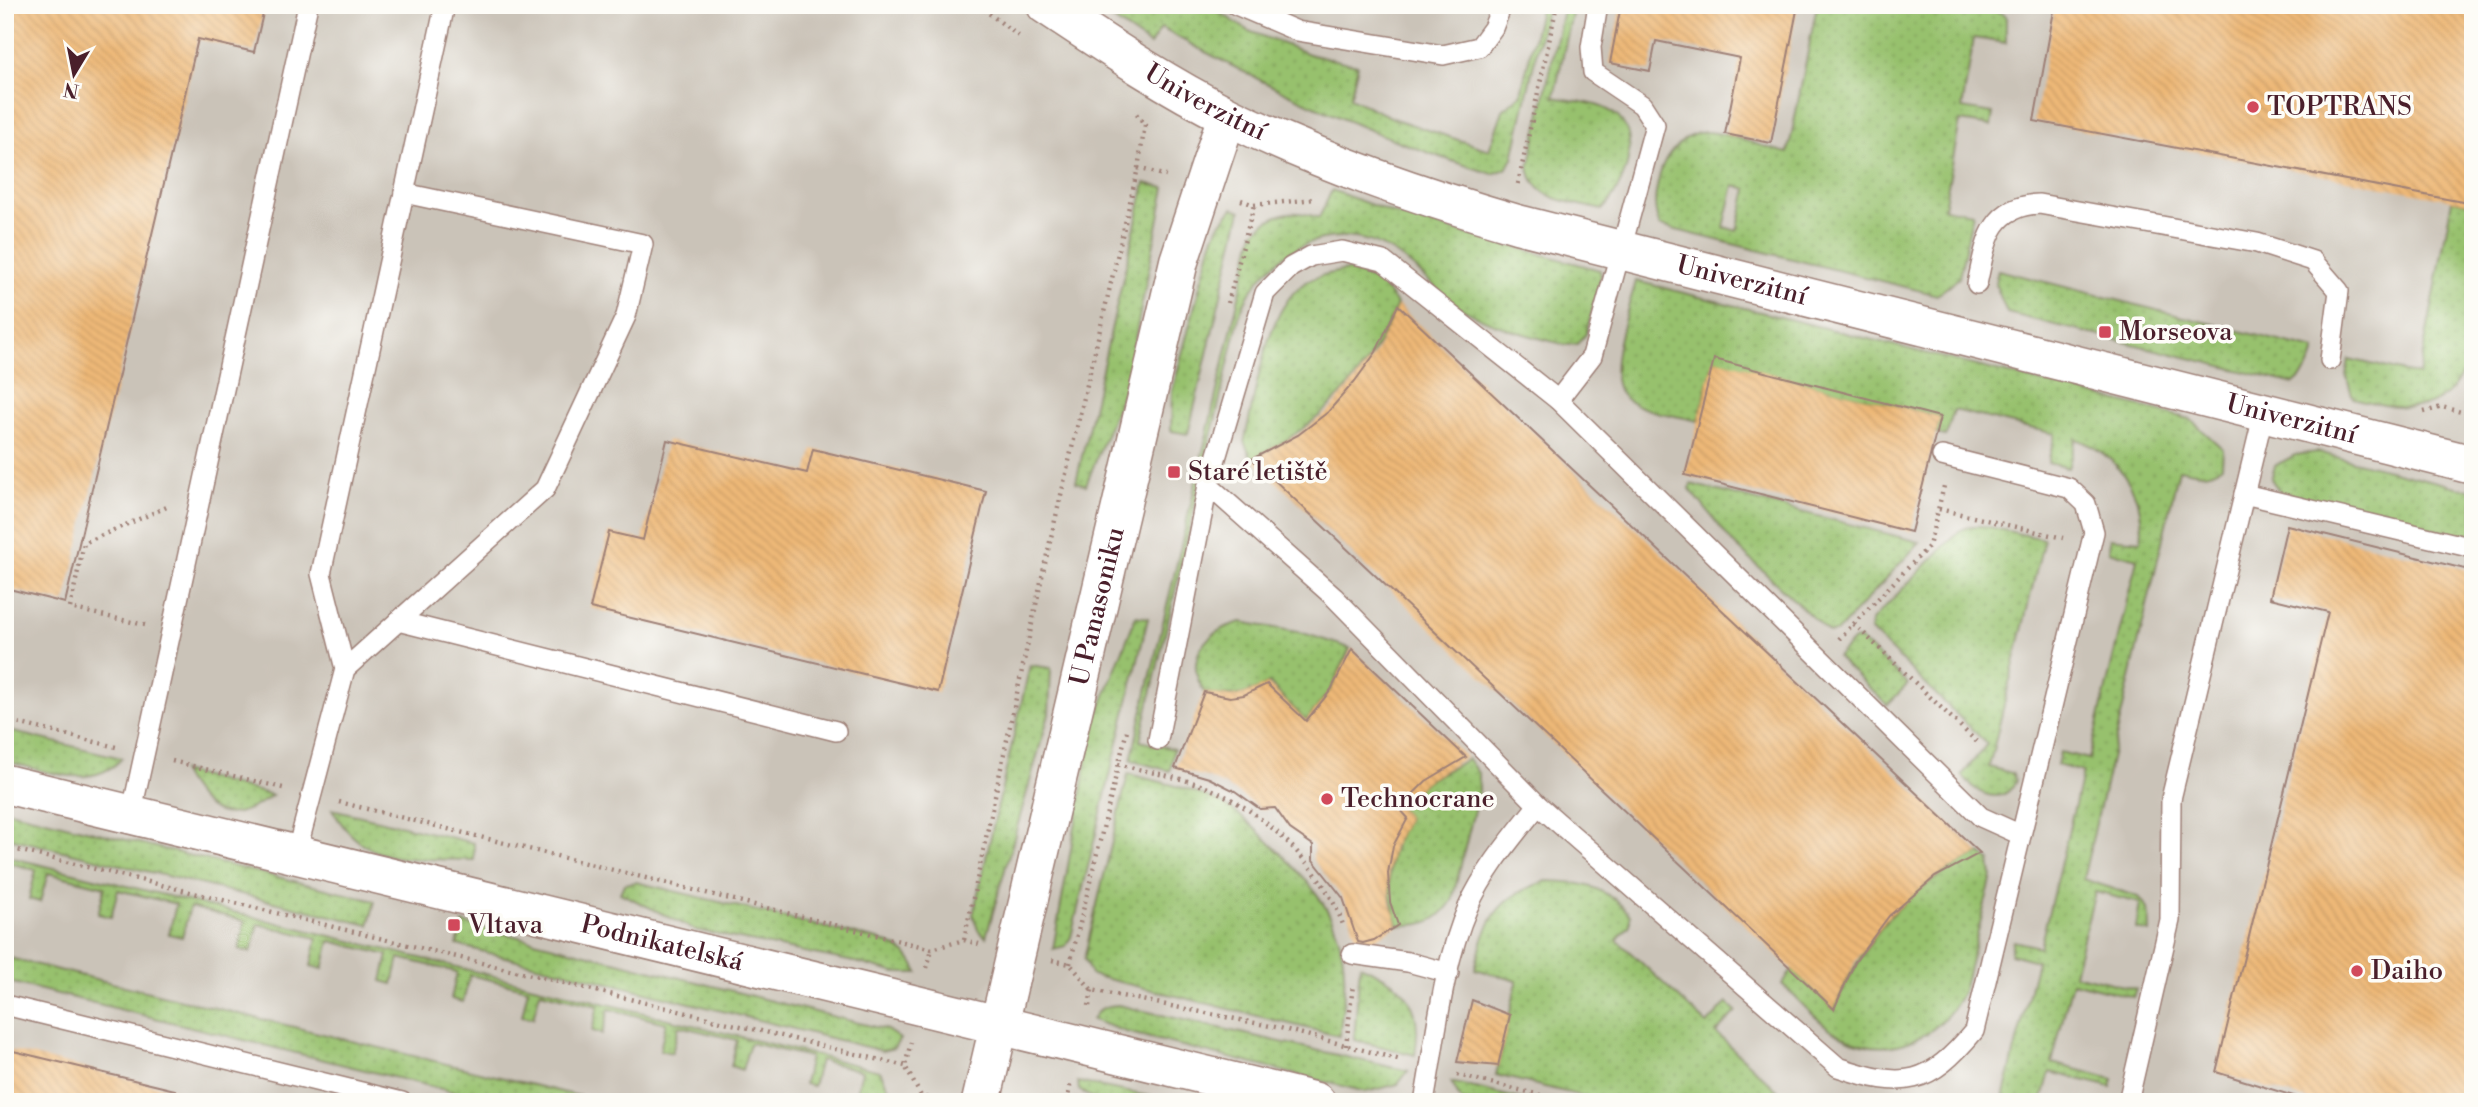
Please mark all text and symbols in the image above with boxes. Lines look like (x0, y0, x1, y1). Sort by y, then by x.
north arrow (38, 38, 108, 108)
street label: Univerzitní (1139, 57, 1273, 149)
text: N (62, 77, 81, 103)
place label: TOPTRANS (2267, 91, 2412, 123)
marker: TOPTRANS (2245, 99, 2261, 115)
street label: Univerzitní (1673, 249, 1812, 313)
place label: Morseova (2119, 316, 2233, 348)
marker: Morseova (2097, 324, 2113, 340)
street label: Univerzitní (2223, 387, 2362, 451)
place label: Staré letiště (1188, 456, 1328, 488)
marker: Staré letiště (1166, 464, 1182, 480)
street label: U Panasoniku (1064, 524, 1132, 689)
place label: Technocrane (1341, 783, 1495, 815)
marker: Technocrane (1319, 791, 1335, 807)
street label: Podnikatelská (578, 908, 747, 979)
place label: Vltava (467, 909, 544, 941)
marker: Vltava (446, 917, 462, 933)
place label: Daiho (2371, 955, 2443, 987)
marker: Daiho (2349, 963, 2365, 979)

